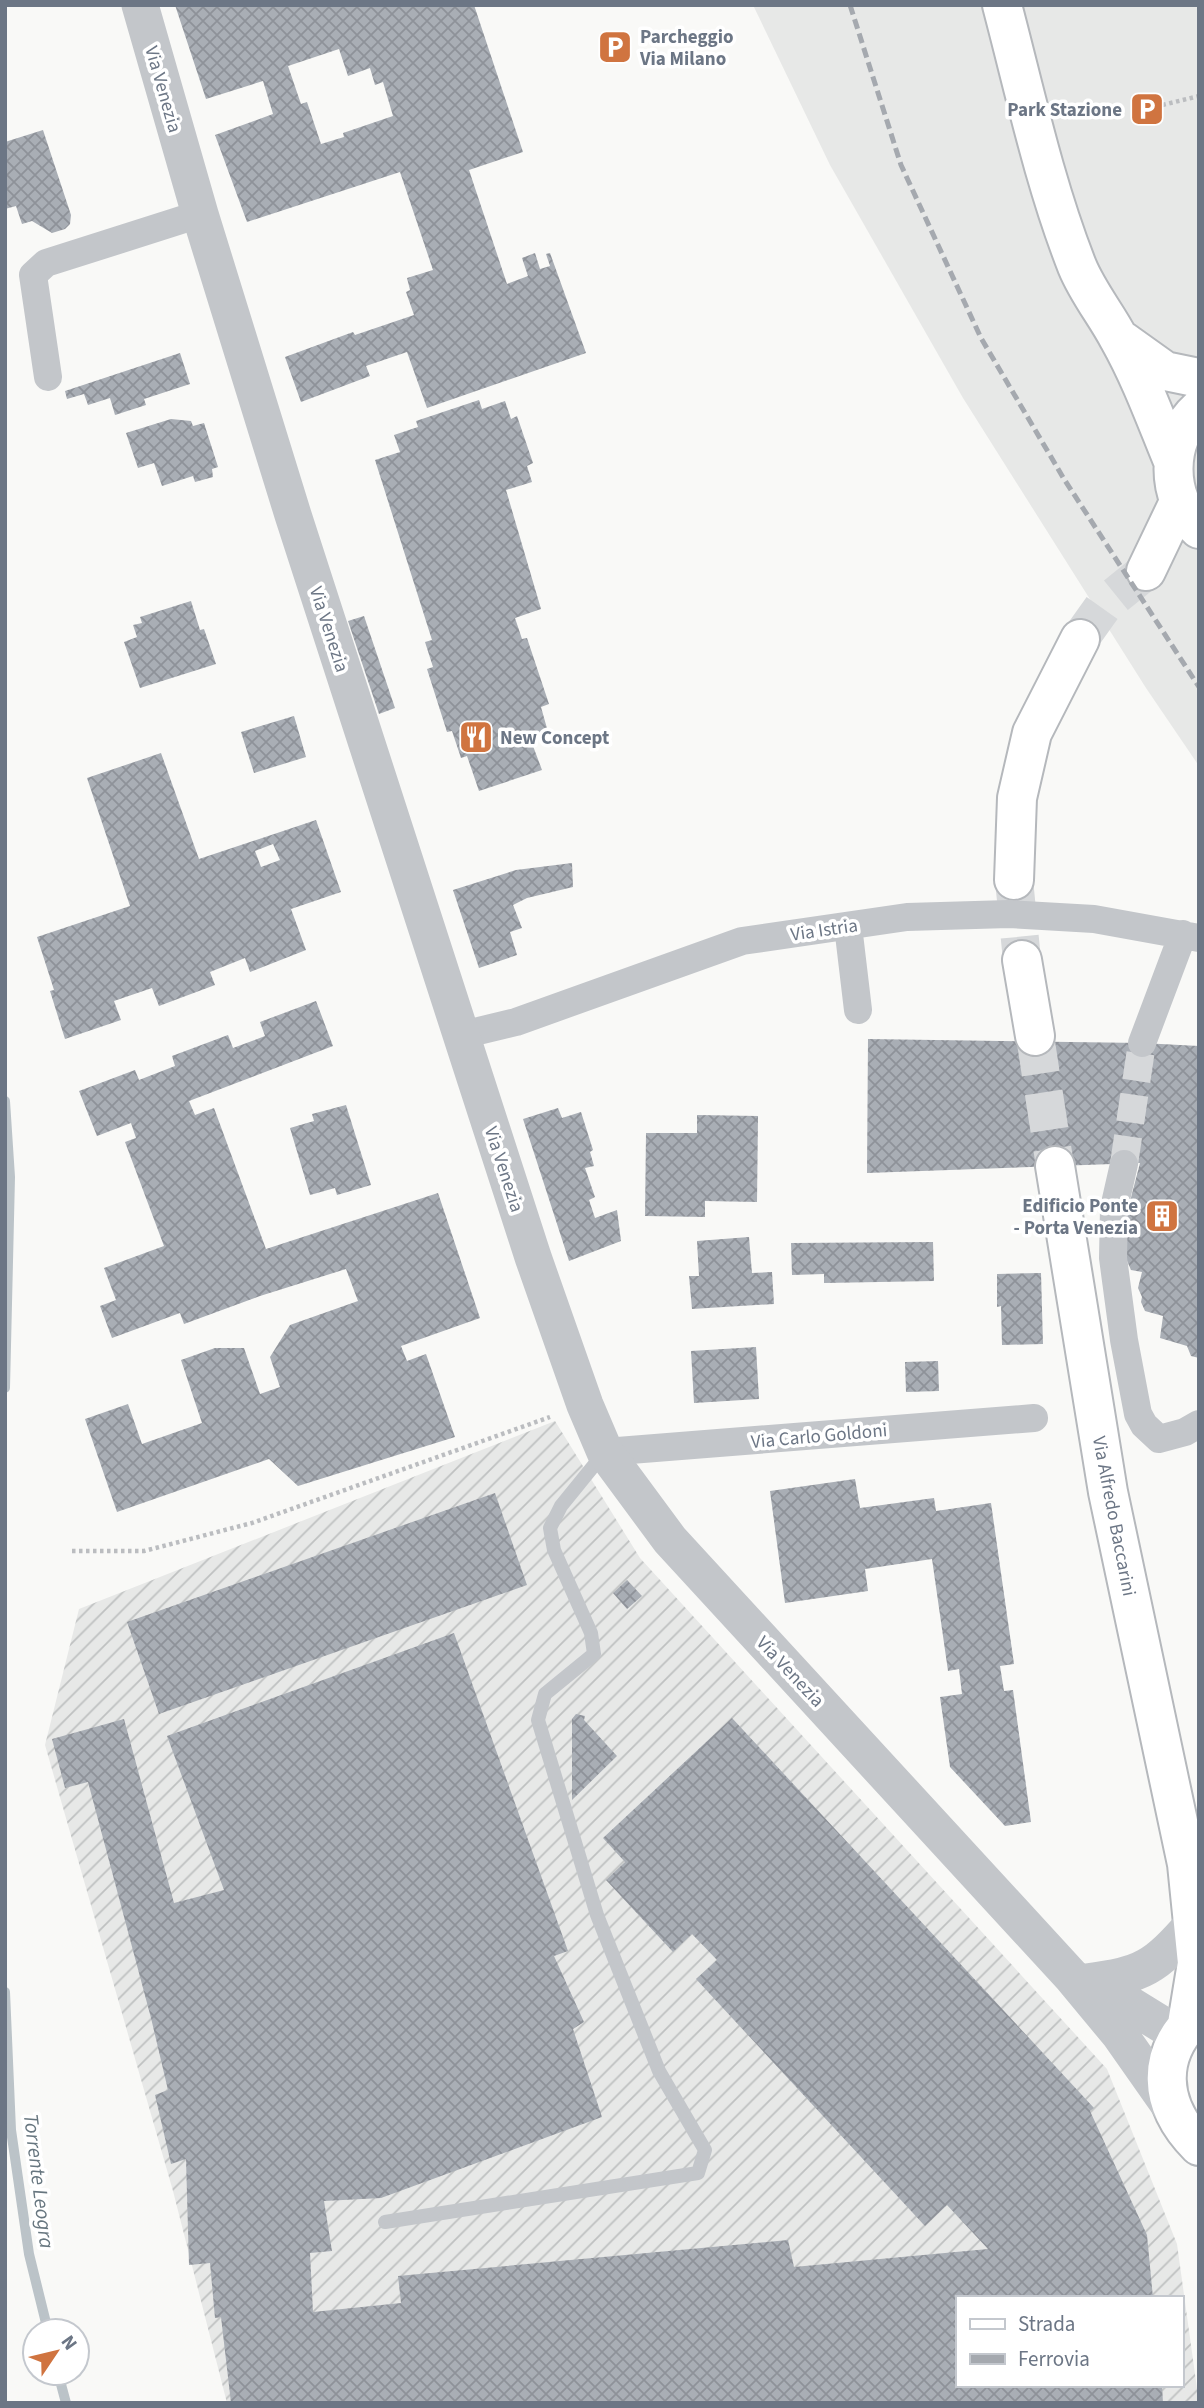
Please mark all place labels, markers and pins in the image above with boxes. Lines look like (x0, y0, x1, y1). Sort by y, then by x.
place label: Parcheggio Via Milano (639, 24, 734, 73)
parking icon: Parcheggio Via Milano (596, 28, 634, 66)
parking icon: Park Stazione (1128, 90, 1166, 128)
place label: Park Stazione (1007, 97, 1122, 124)
restaurant icon: New Concept (457, 718, 495, 756)
place label: New Concept (500, 725, 609, 752)
place label: Edificio Ponte - Porta Venezia (1014, 1193, 1138, 1242)
building icon: Edificio Ponte - Porta Venezia (1143, 1197, 1181, 1235)

